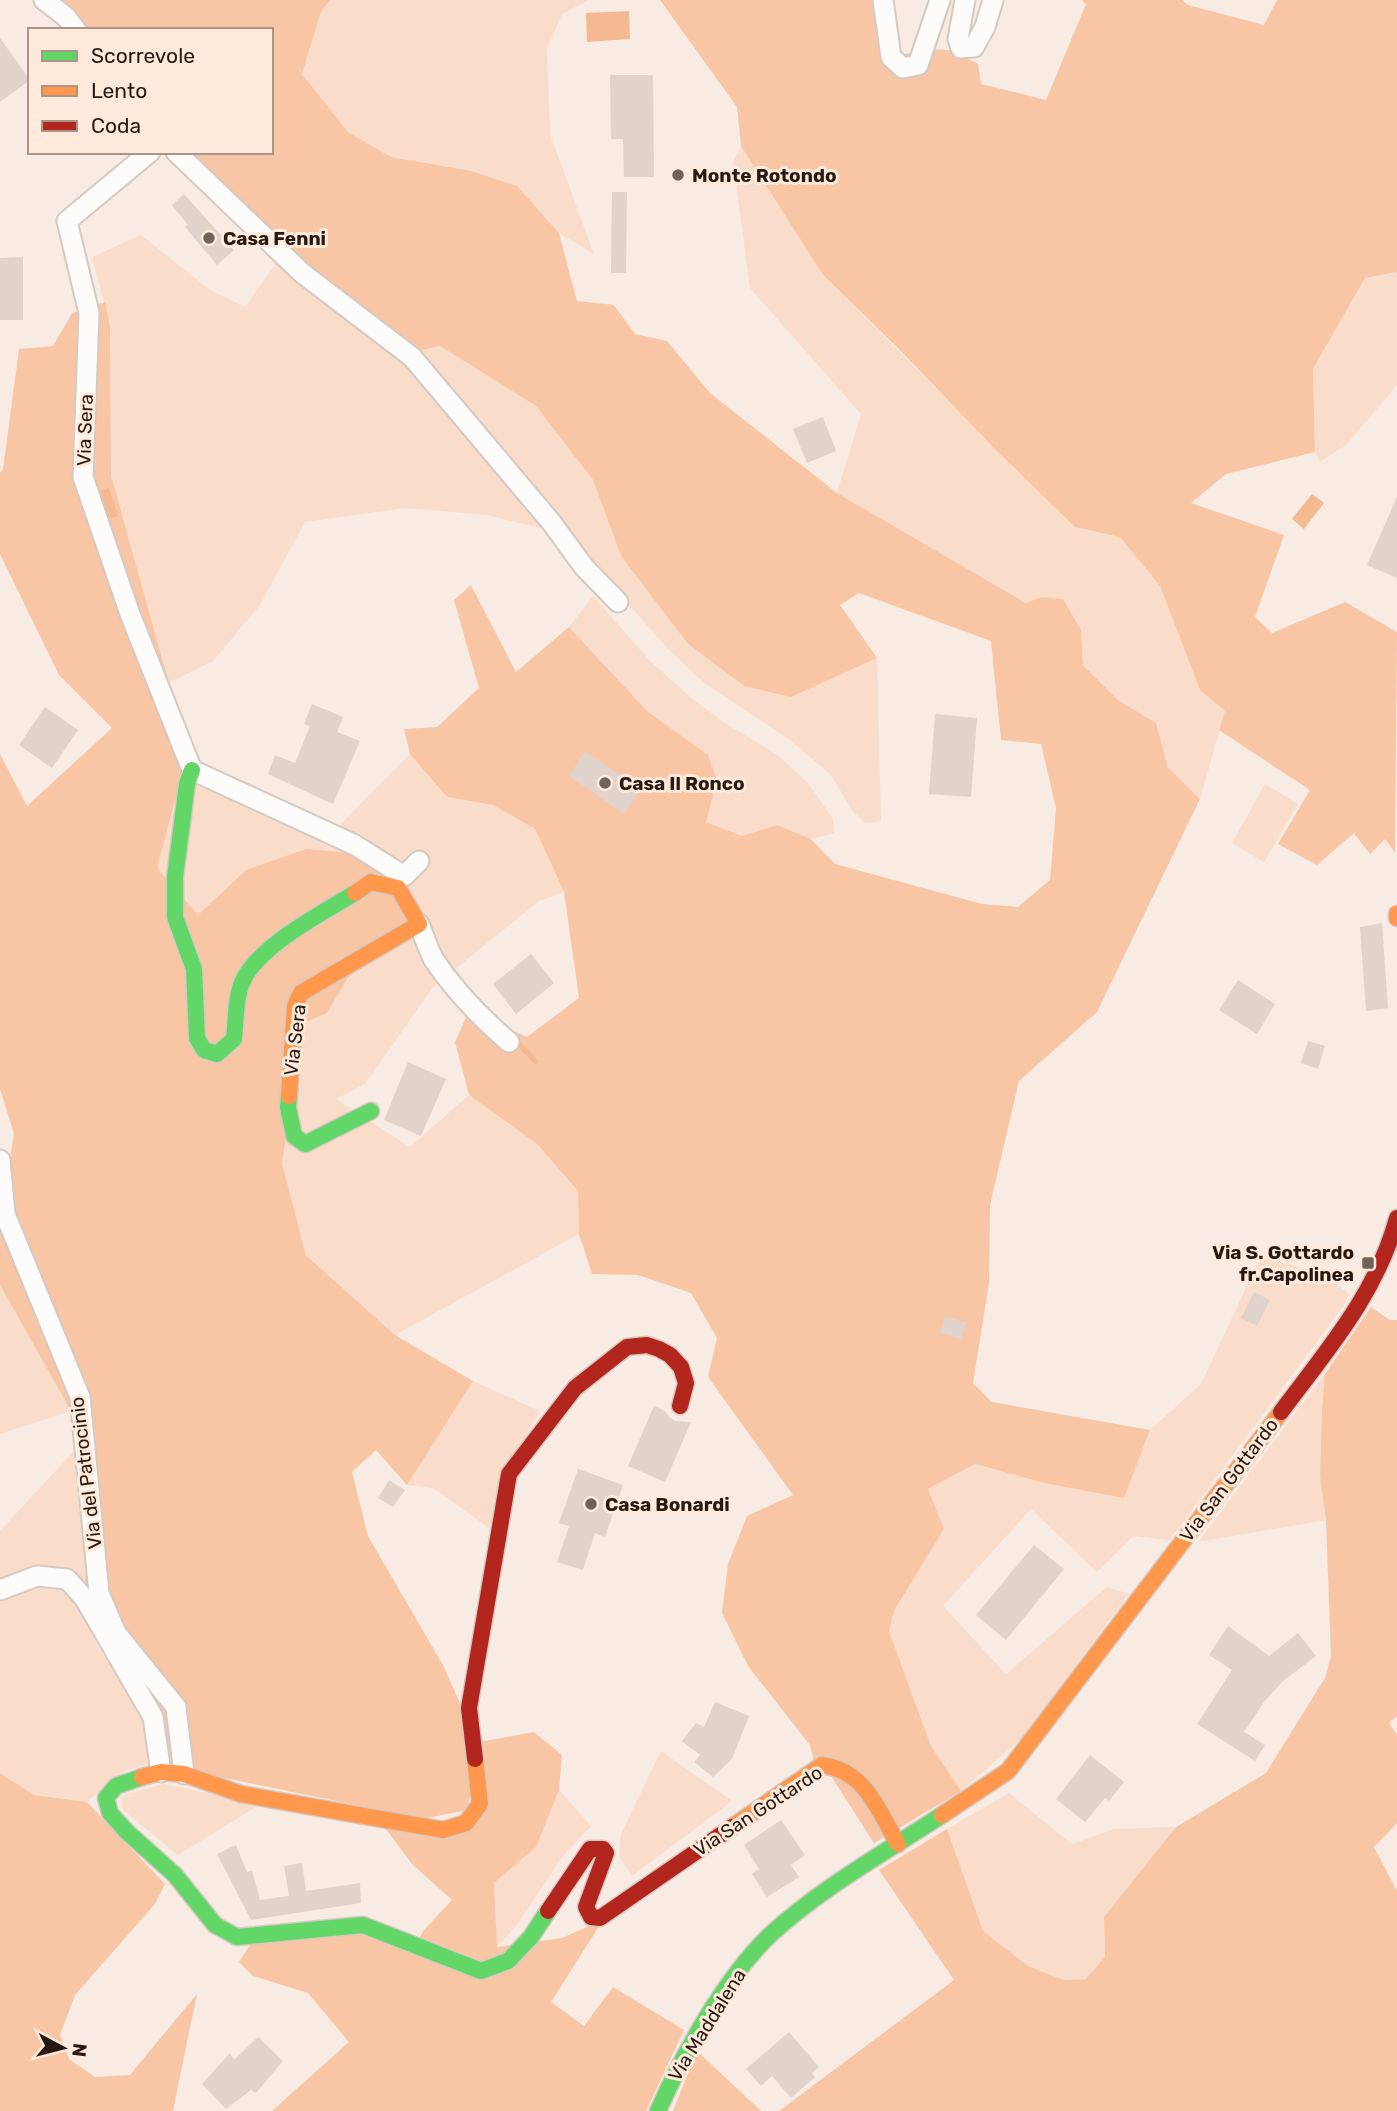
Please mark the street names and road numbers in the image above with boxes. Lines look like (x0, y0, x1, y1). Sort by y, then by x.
street label: Via Sera (72, 394, 98, 466)
street label: Via Sera (279, 1003, 311, 1077)
street label: Via del Patrocinio (65, 1396, 107, 1550)
street label: Via San Gottardo (1175, 1414, 1283, 1546)
street label: Via San Gottardo (689, 1761, 827, 1861)
street label: Via Maddalena (663, 1965, 751, 2085)

